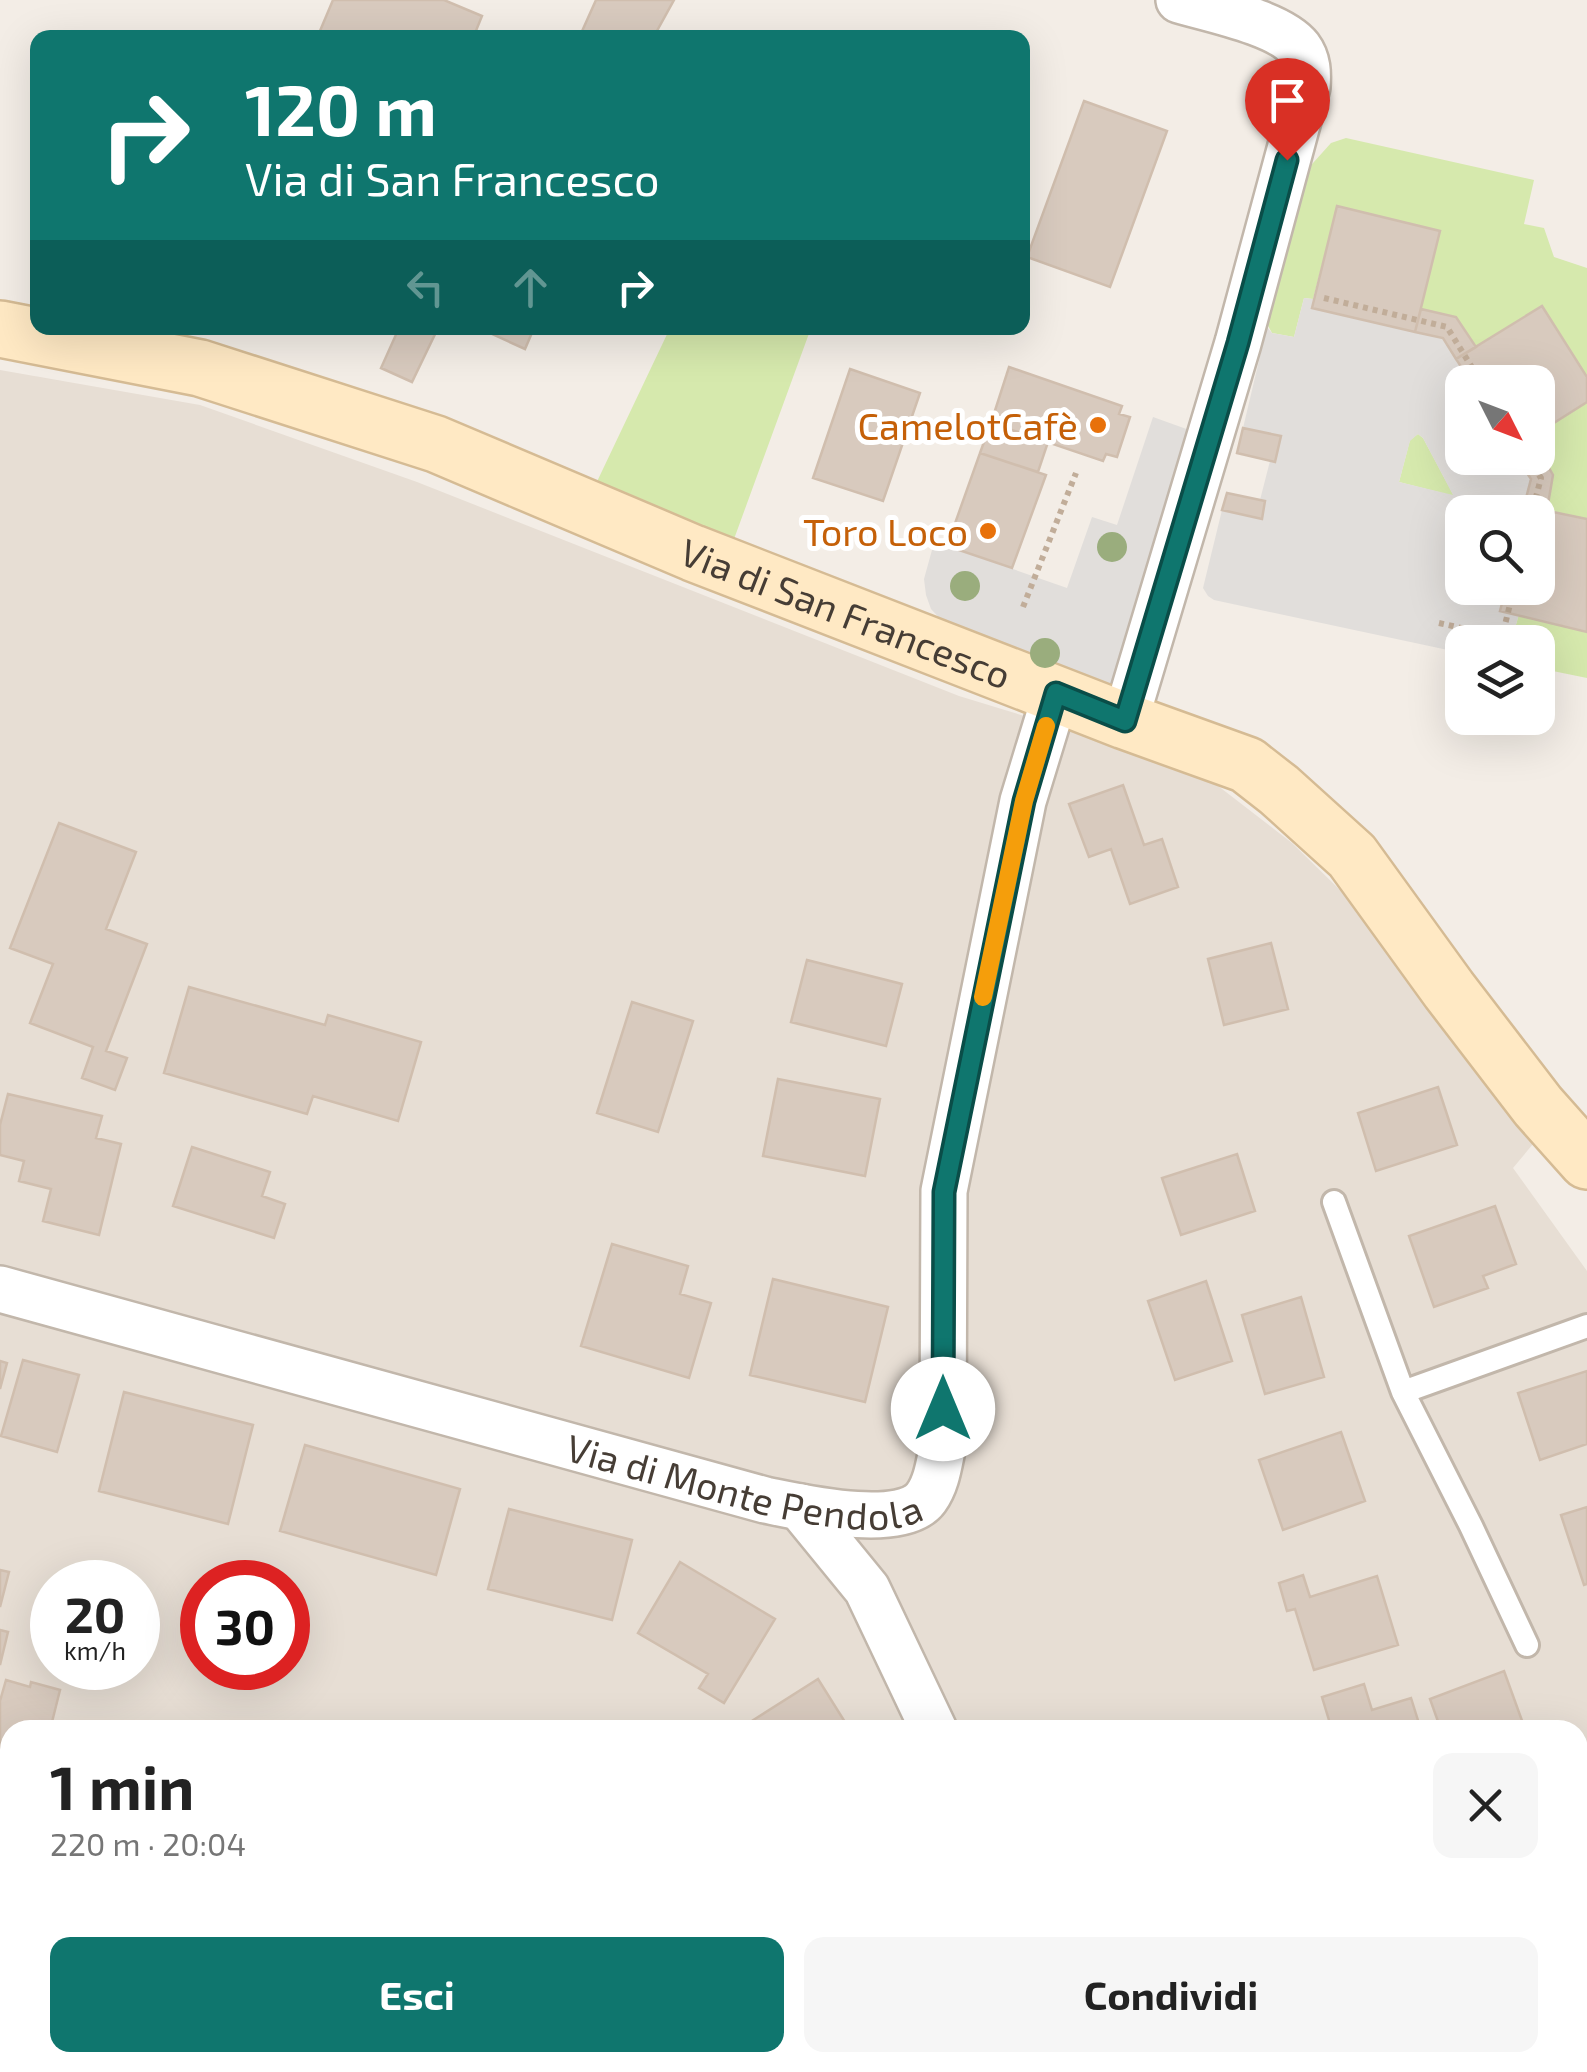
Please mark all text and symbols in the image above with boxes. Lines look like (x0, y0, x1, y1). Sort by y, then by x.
pin (1245, 58, 1330, 161)
text: 120 m (245, 66, 437, 150)
icon: right (80, 70, 210, 200)
icon: arrive (1260, 73, 1315, 128)
text: Via di San Francesco (245, 151, 660, 205)
icon: left (398, 260, 453, 315)
icon: ahead (503, 260, 558, 315)
icon: right (608, 260, 663, 315)
north arrow (1445, 365, 1555, 475)
map controls (1445, 365, 1555, 735)
place label: CamelotCafè (857, 402, 1078, 448)
marker: CamelotCafè (1087, 414, 1109, 436)
button: search (1445, 495, 1555, 605)
place label: Toro Loco (803, 508, 968, 554)
marker: Toro Loco (977, 520, 999, 542)
street label: Via di San Francesco (674, 528, 1018, 697)
button: layers (1445, 625, 1555, 735)
position arrow (891, 1357, 995, 1461)
street label: Via di Monte Pendola (562, 1423, 929, 1538)
speed limit sign: 30 (180, 1560, 310, 1690)
text: 20 (65, 1583, 125, 1643)
text: km/h (64, 1635, 126, 1665)
text: 1 min (50, 1750, 194, 1822)
button: close (1433, 1753, 1538, 1858)
text: 220 m · 20:04 (50, 1824, 246, 1862)
button: Esci (50, 1937, 784, 2052)
button: Condividi (804, 1937, 1538, 2052)

